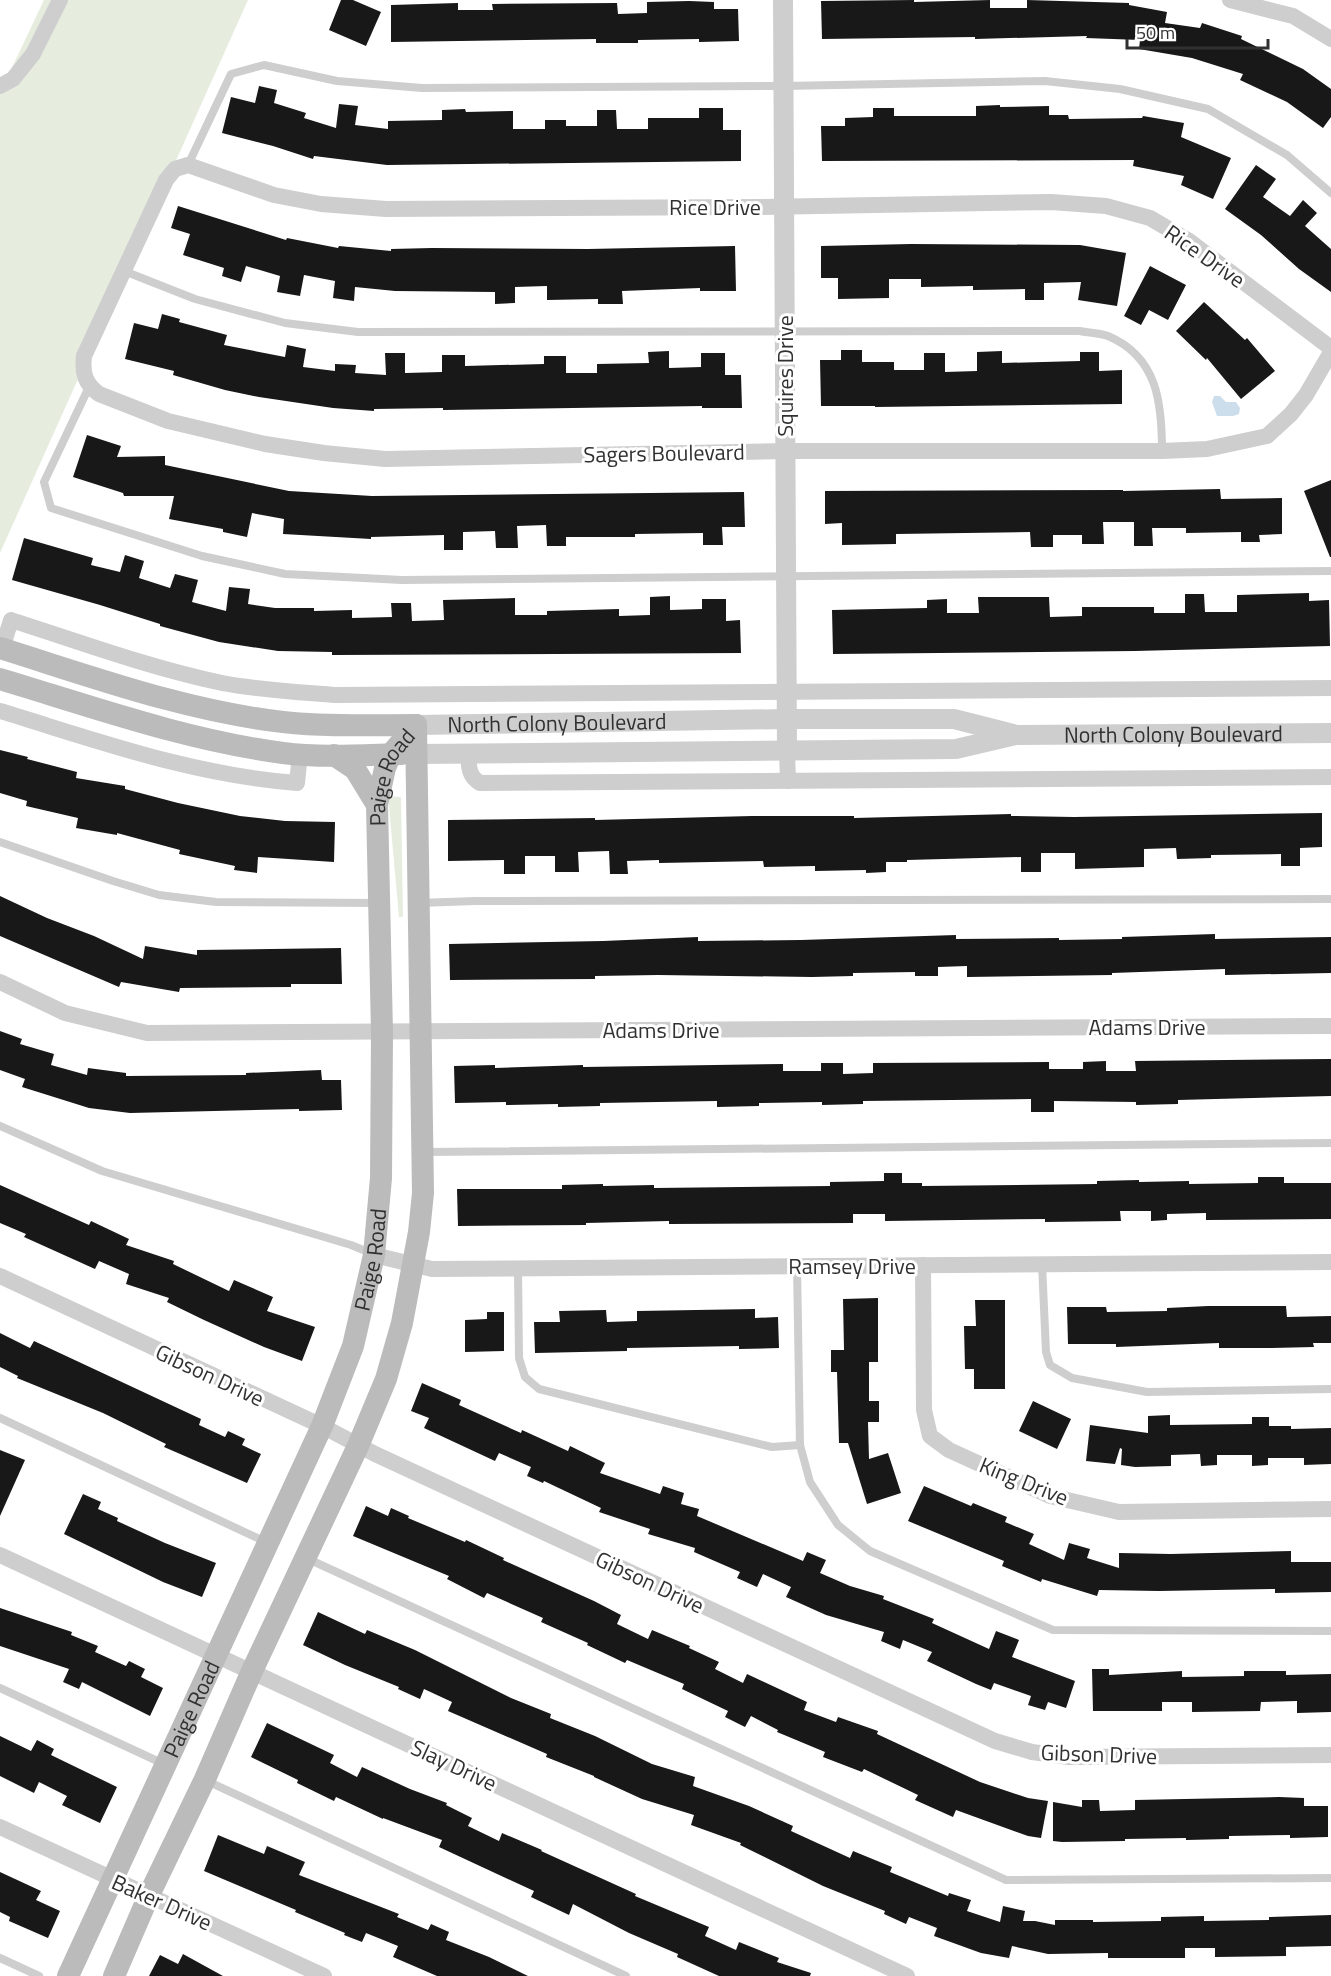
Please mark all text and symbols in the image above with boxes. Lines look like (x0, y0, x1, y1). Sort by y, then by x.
scale bar (1127, 12, 1268, 50)
text: 50 m (1136, 19, 1175, 46)
street label: Rice Drive (669, 190, 761, 224)
street label: Rice Drive (1158, 216, 1252, 296)
street label: Squires Drive (768, 315, 802, 437)
street label: Sagers Boulevard (583, 435, 745, 471)
street label: North Colony Boulevard (447, 704, 667, 741)
street label: North Colony Boulevard (1064, 716, 1283, 752)
street label: Paige Road (360, 721, 423, 827)
street label: Adams Drive (1088, 1010, 1206, 1044)
street label: Adams Drive (602, 1013, 720, 1047)
street label: Paige Road (345, 1207, 395, 1314)
street label: Ramsey Drive (788, 1249, 916, 1283)
street label: Gibson Drive (150, 1335, 270, 1415)
street label: King Drive (974, 1448, 1074, 1514)
street label: Gibson Drive (590, 1542, 710, 1622)
street label: Paige Road (154, 1655, 228, 1763)
street label: Slay Drive (405, 1730, 503, 1800)
street label: Gibson Drive (1040, 1735, 1158, 1773)
street label: Baker Drive (106, 1865, 218, 1939)

